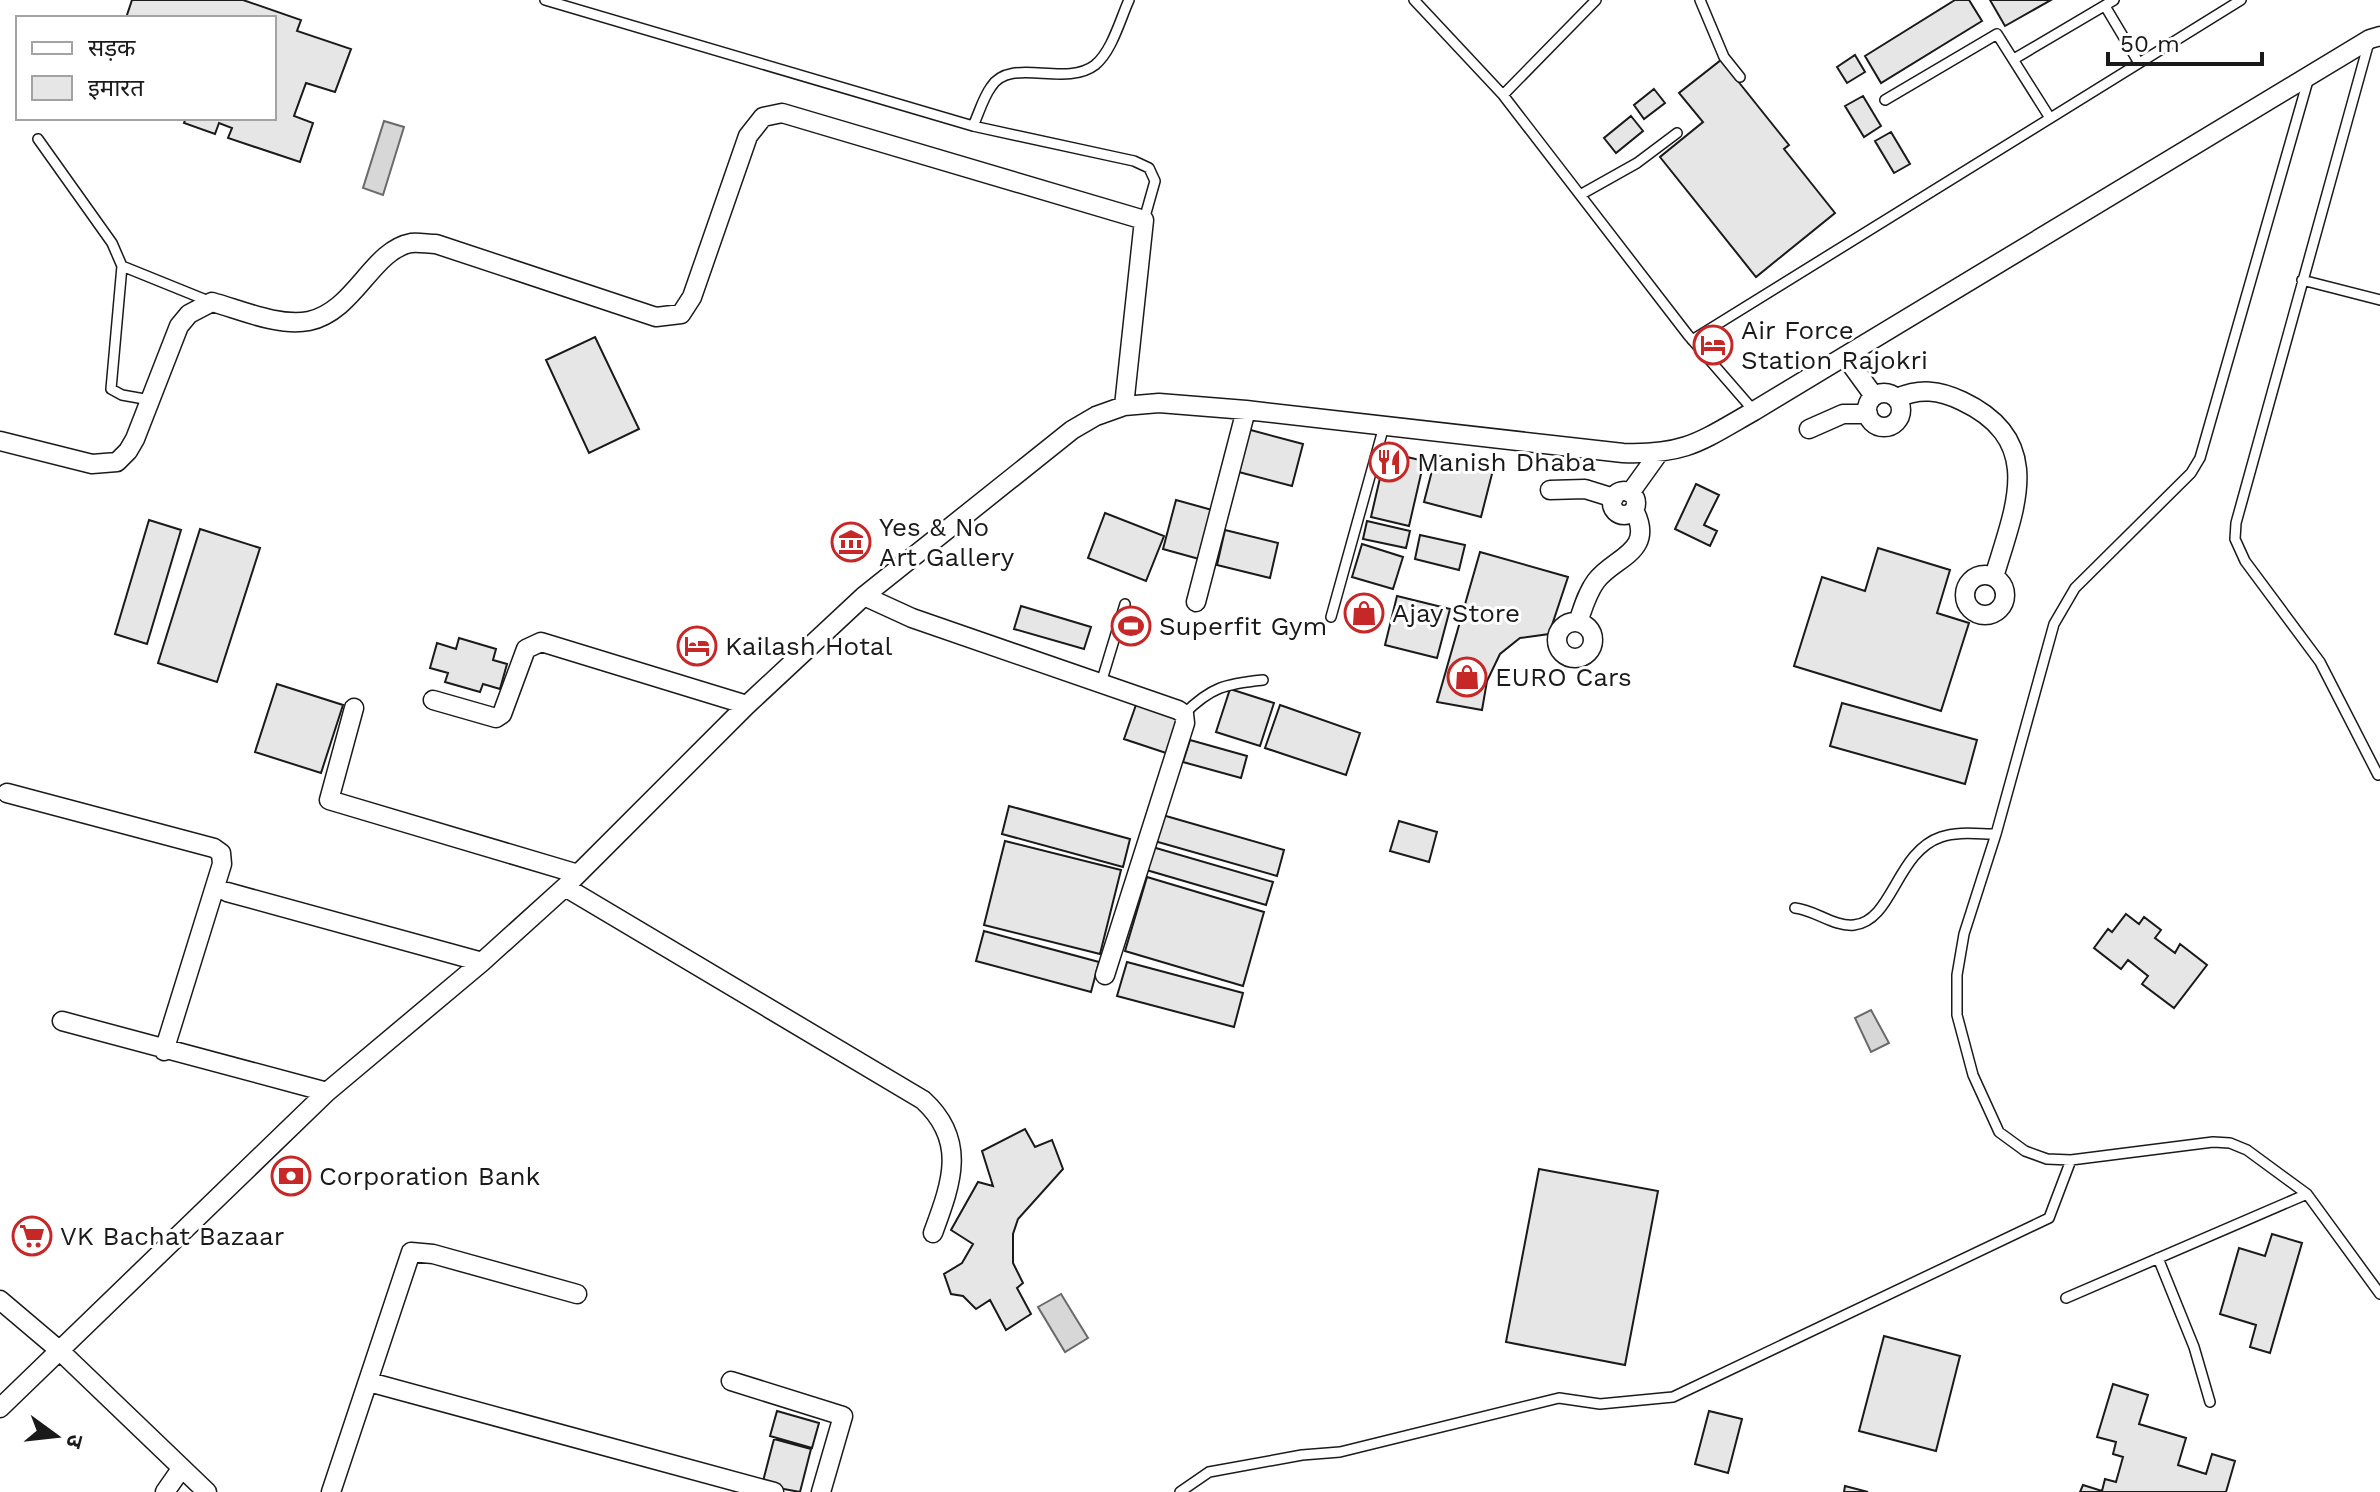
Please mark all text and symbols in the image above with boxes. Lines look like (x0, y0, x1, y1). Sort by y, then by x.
legend (16, 16, 276, 120)
scale bar (2108, 16, 2262, 66)
text: 50 m (2120, 30, 2180, 58)
text: सड़क (88, 34, 136, 62)
text: इमारत (88, 74, 145, 102)
place label: Air Force Station Rajokri (1741, 315, 1928, 375)
hotel icon: Air Force Station Rajokri (1692, 324, 1734, 366)
restaurant icon: Manish Dhaba (1368, 441, 1410, 483)
place label: Manish Dhaba (1417, 447, 1596, 477)
place label: Yes & No Art Gallery (879, 512, 1015, 572)
museum icon: Yes & No Art Gallery (830, 521, 872, 563)
shop icon: Ajay Store (1343, 592, 1385, 634)
place label: Ajay Store (1392, 598, 1520, 628)
sports icon: Superfit Gym (1110, 605, 1152, 647)
place label: Superfit Gym (1159, 611, 1327, 641)
hotel icon: Kailash Hotal (676, 625, 718, 667)
place label: Kailash Hotal (725, 631, 893, 661)
shop icon: EURO Cars (1446, 656, 1488, 698)
place label: EURO Cars (1495, 662, 1632, 692)
bank icon: Corporation Bank (270, 1155, 312, 1197)
place label: Corporation Bank (319, 1161, 541, 1191)
supermarket icon: VK Bachat Bazaar (11, 1215, 53, 1257)
place label: VK Bachat Bazaar (60, 1221, 284, 1251)
north arrow (16, 1396, 96, 1476)
text: उ (61, 1432, 89, 1452)

